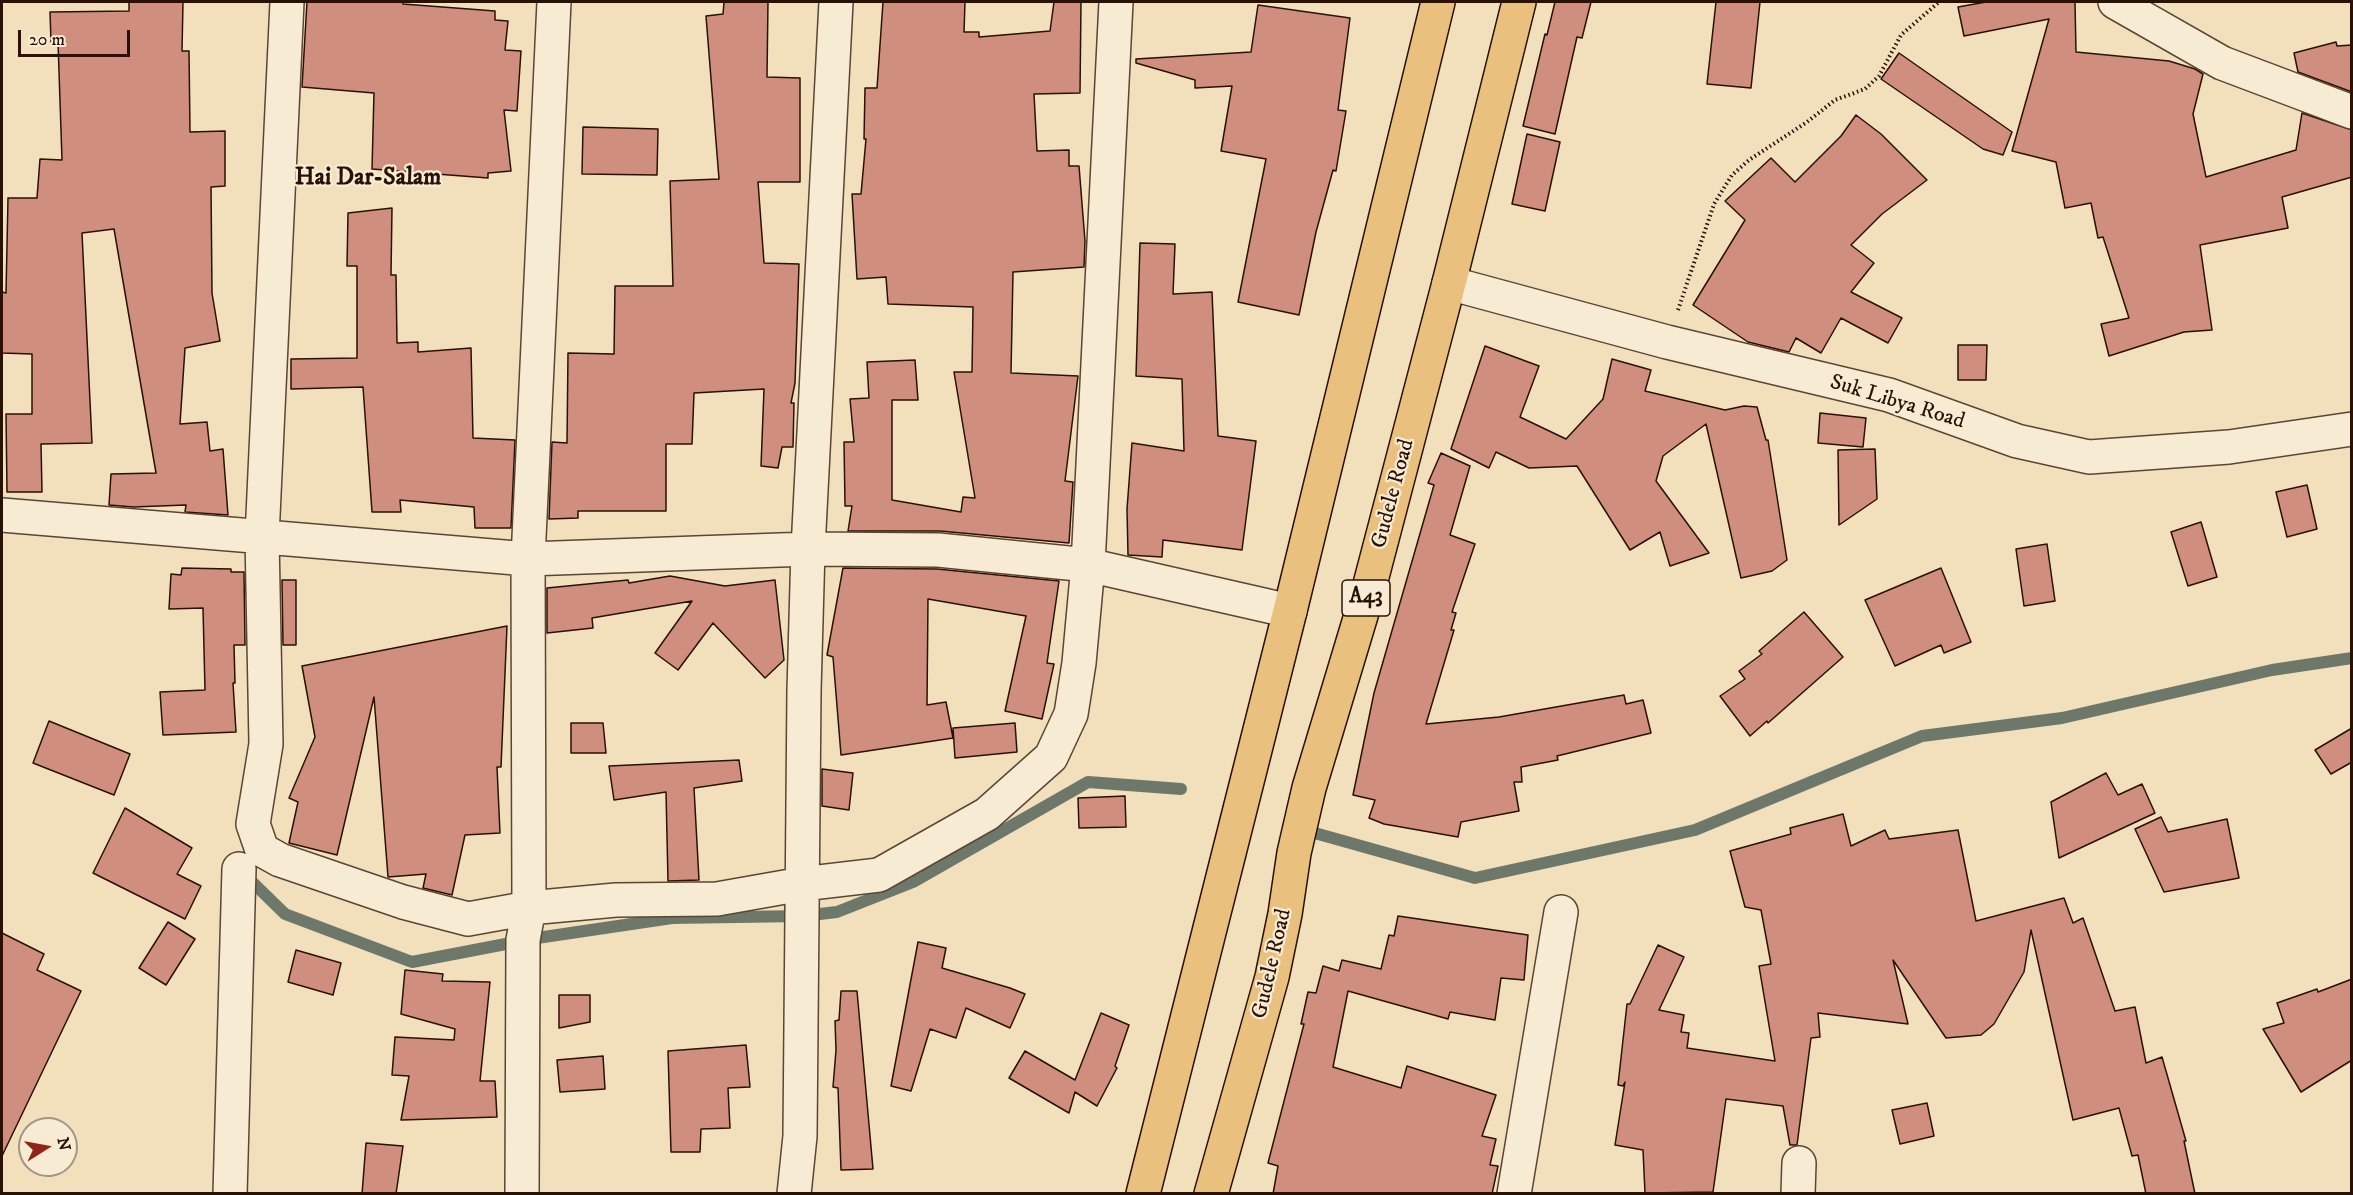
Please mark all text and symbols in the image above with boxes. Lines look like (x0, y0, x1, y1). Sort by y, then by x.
scale bar (21, 18, 134, 56)
text: 20 m (29, 29, 65, 51)
district label: Hai Dar-Salam (295, 165, 441, 193)
street label: Suk Libya Road (1826, 370, 1968, 436)
street label: Gudele Road (1367, 436, 1421, 552)
road number: A43 (1342, 580, 1390, 616)
street label: Gudele Road (1248, 906, 1298, 1022)
north arrow (18, 1117, 78, 1177)
text: N (53, 1136, 75, 1152)

